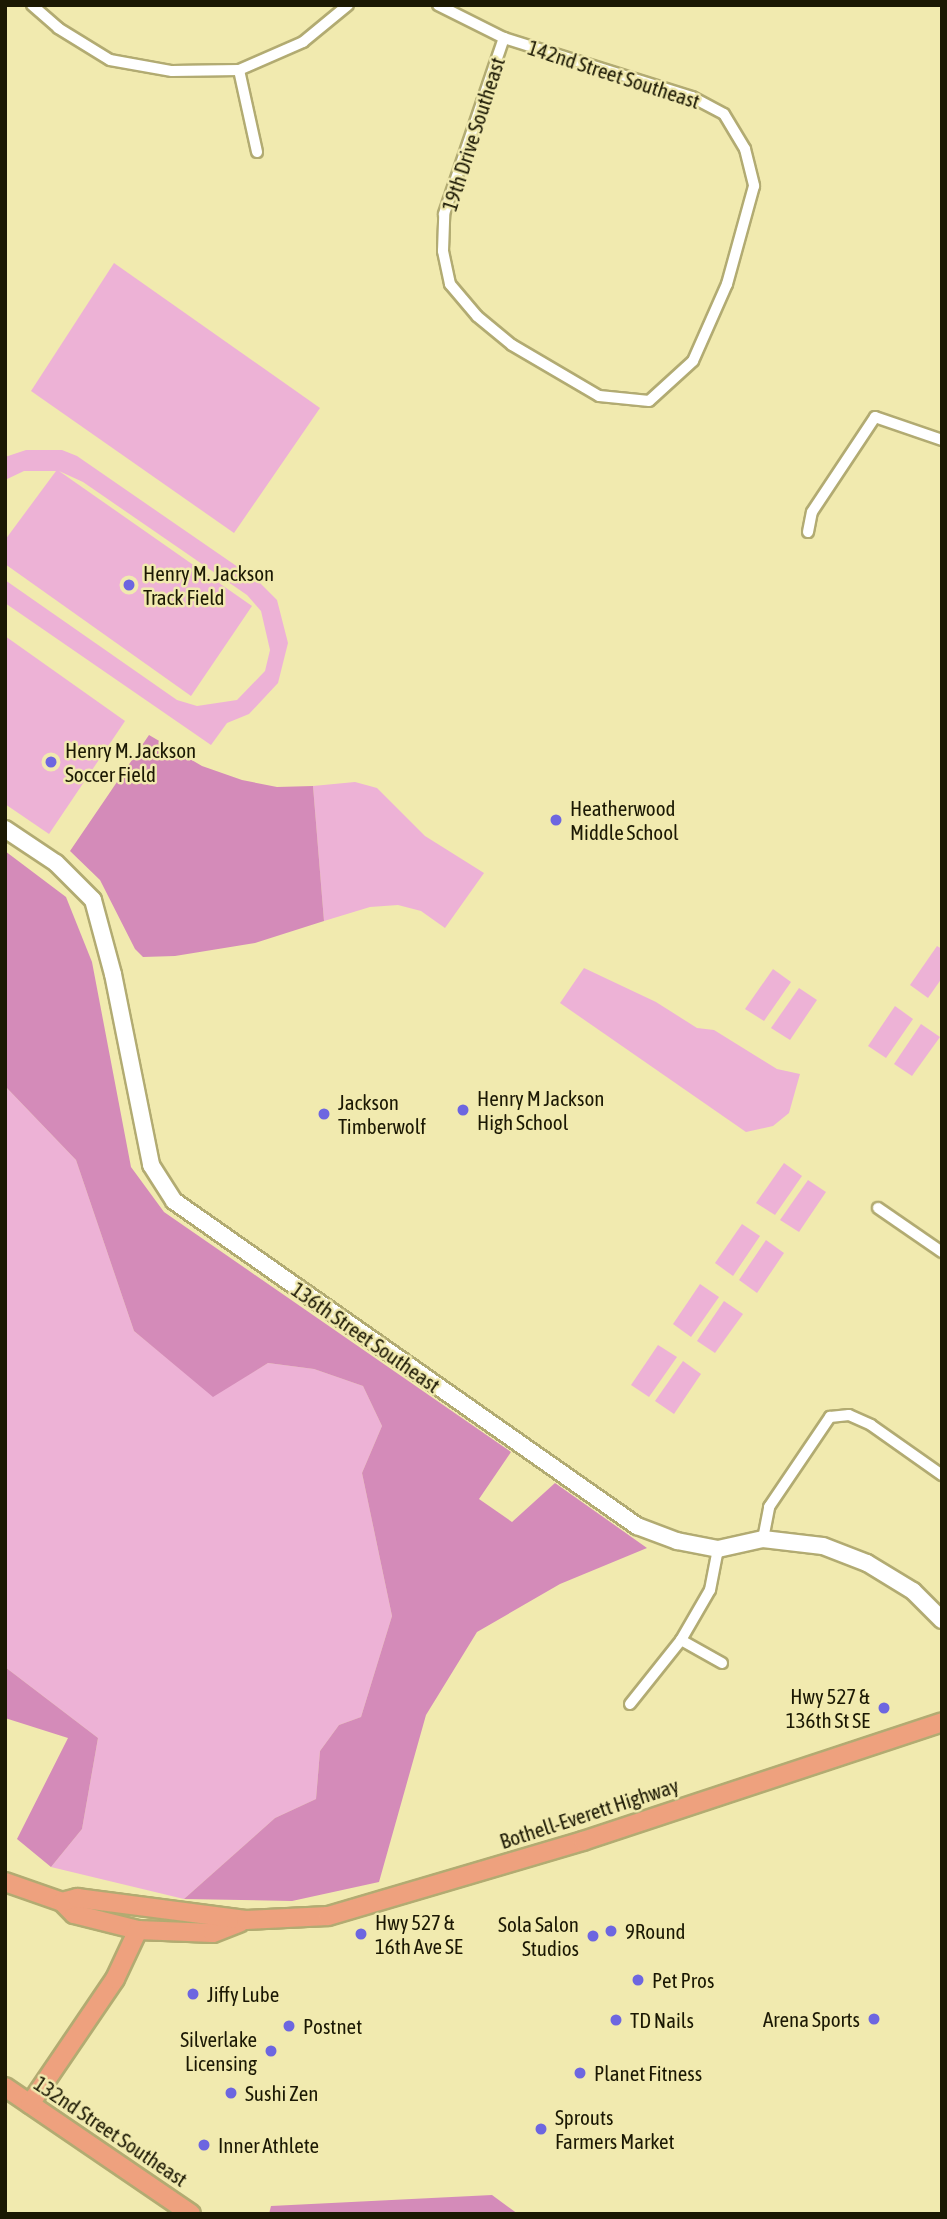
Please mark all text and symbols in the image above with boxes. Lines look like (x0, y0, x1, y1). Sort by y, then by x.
street label: 142nd Street Southeast (525, 34, 703, 114)
street label: 19th Drive Southeast (436, 54, 510, 214)
place label: Henry M. Jackson Track Field (143, 560, 274, 610)
marker: Henry M. Jackson Track Field (121, 577, 137, 593)
place label: Henry M. Jackson Soccer Field (65, 737, 196, 787)
marker: Henry M. Jackson Soccer Field (43, 754, 59, 770)
place label: Heatherwood Middle School (570, 795, 679, 845)
marker: Heatherwood Middle School (548, 812, 564, 828)
place label: Henry M Jackson High School (477, 1085, 605, 1135)
place label: Jackson Timberwolf (338, 1089, 426, 1139)
marker: Henry M Jackson High School (455, 1102, 471, 1118)
marker: Jackson Timberwolf (316, 1106, 332, 1122)
street label: 136th Street Southeast (287, 1276, 445, 1398)
place label: Hwy 527 & 136th St SE (786, 1683, 870, 1733)
marker: Hwy 527 & 136th St SE (876, 1700, 892, 1716)
street label: Bothell-Everett Highway (496, 1772, 682, 1854)
place label: Hwy 527 & 16th Ave SE (375, 1909, 463, 1959)
place label: Sola Salon Studios (498, 1911, 579, 1961)
place label: 9Round (625, 1918, 686, 1944)
marker: 9Round (603, 1923, 619, 1939)
marker: Hwy 527 & 16th Ave SE (353, 1926, 369, 1942)
marker: Sola Salon Studios (585, 1928, 601, 1944)
place label: Pet Pros (652, 1967, 714, 1993)
marker: Pet Pros (630, 1972, 646, 1988)
place label: Jiffy Lube (207, 1981, 279, 2007)
marker: Jiffy Lube (185, 1986, 201, 2002)
place label: Arena Sports (763, 2006, 860, 2032)
place label: TD Nails (630, 2007, 694, 2033)
marker: Arena Sports (866, 2011, 882, 2027)
marker: TD Nails (608, 2012, 624, 2028)
place label: Postnet (303, 2013, 362, 2039)
marker: Postnet (281, 2018, 297, 2034)
place label: Silverlake Licensing (180, 2026, 257, 2076)
marker: Silverlake Licensing (263, 2043, 279, 2059)
place label: Planet Fitness (594, 2060, 702, 2086)
marker: Planet Fitness (572, 2065, 588, 2081)
street label: 132nd Street Southeast (30, 2070, 192, 2192)
place label: Sushi Zen (245, 2080, 318, 2106)
marker: Sushi Zen (223, 2085, 239, 2101)
place label: Sprouts Farmers Market (555, 2104, 675, 2154)
marker: Sprouts Farmers Market (533, 2121, 549, 2137)
place label: Inner Athlete (218, 2132, 319, 2158)
marker: Inner Athlete (196, 2137, 212, 2153)

